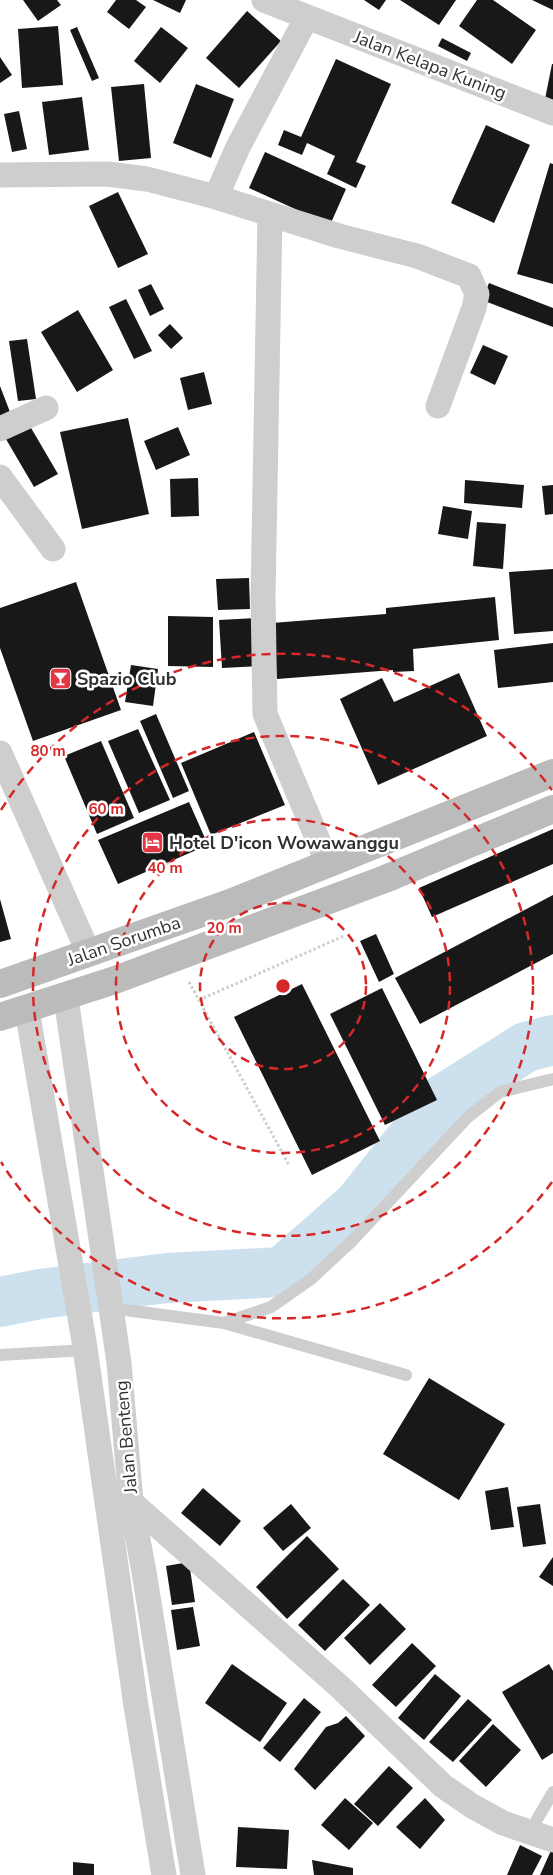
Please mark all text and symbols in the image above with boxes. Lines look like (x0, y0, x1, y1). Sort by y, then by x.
street label: Jalan Kelapa Kuning (349, 24, 510, 105)
bar icon: Spazio Club (49, 667, 73, 691)
place label: Spazio Club (77, 667, 177, 691)
text: 80 m (30, 741, 66, 761)
text: 60 m (88, 799, 124, 819)
hotel icon: Hotel D'icon Wowawanggu (141, 831, 165, 855)
place label: Hotel D'icon Wowawanggu (169, 831, 399, 855)
text: 40 m (147, 858, 183, 878)
street label: Jalan Sorumba (63, 910, 184, 972)
text: 20 m (206, 918, 242, 938)
centre of rings (274, 977, 292, 995)
street label: Jalan Benteng (109, 1379, 143, 1496)

